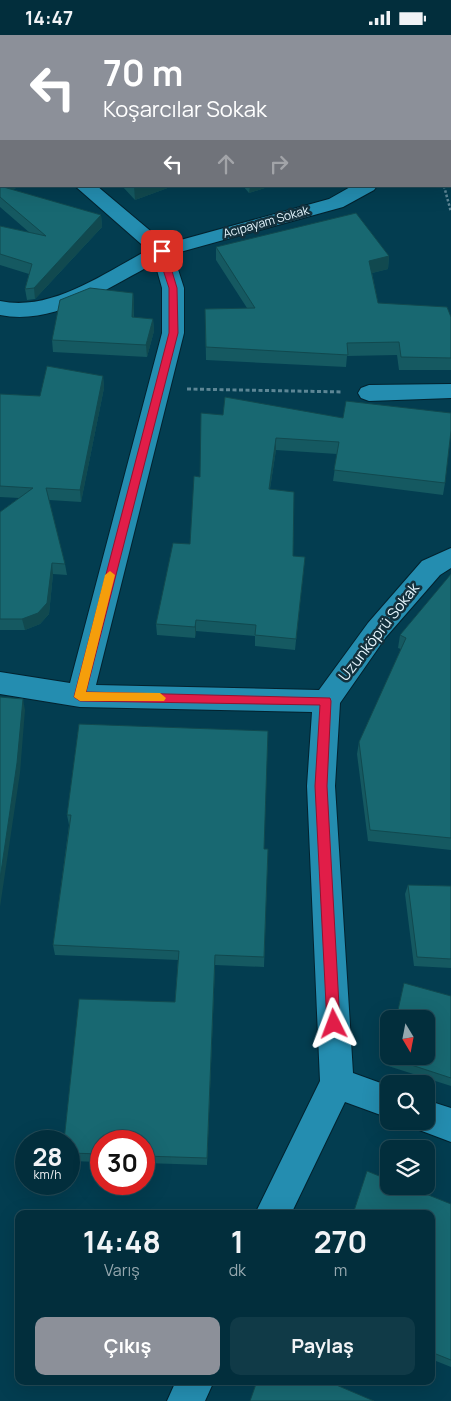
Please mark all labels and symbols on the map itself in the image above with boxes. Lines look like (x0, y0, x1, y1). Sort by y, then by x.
street label: Acıpayam Sokak (221, 201, 312, 242)
pin (141, 230, 183, 272)
street label: Uzunköprü Sokak (333, 578, 424, 685)
position arrow (307, 997, 359, 1049)
north arrow (380, 1010, 435, 1065)
speed limit sign: 30 (90, 1130, 155, 1195)

